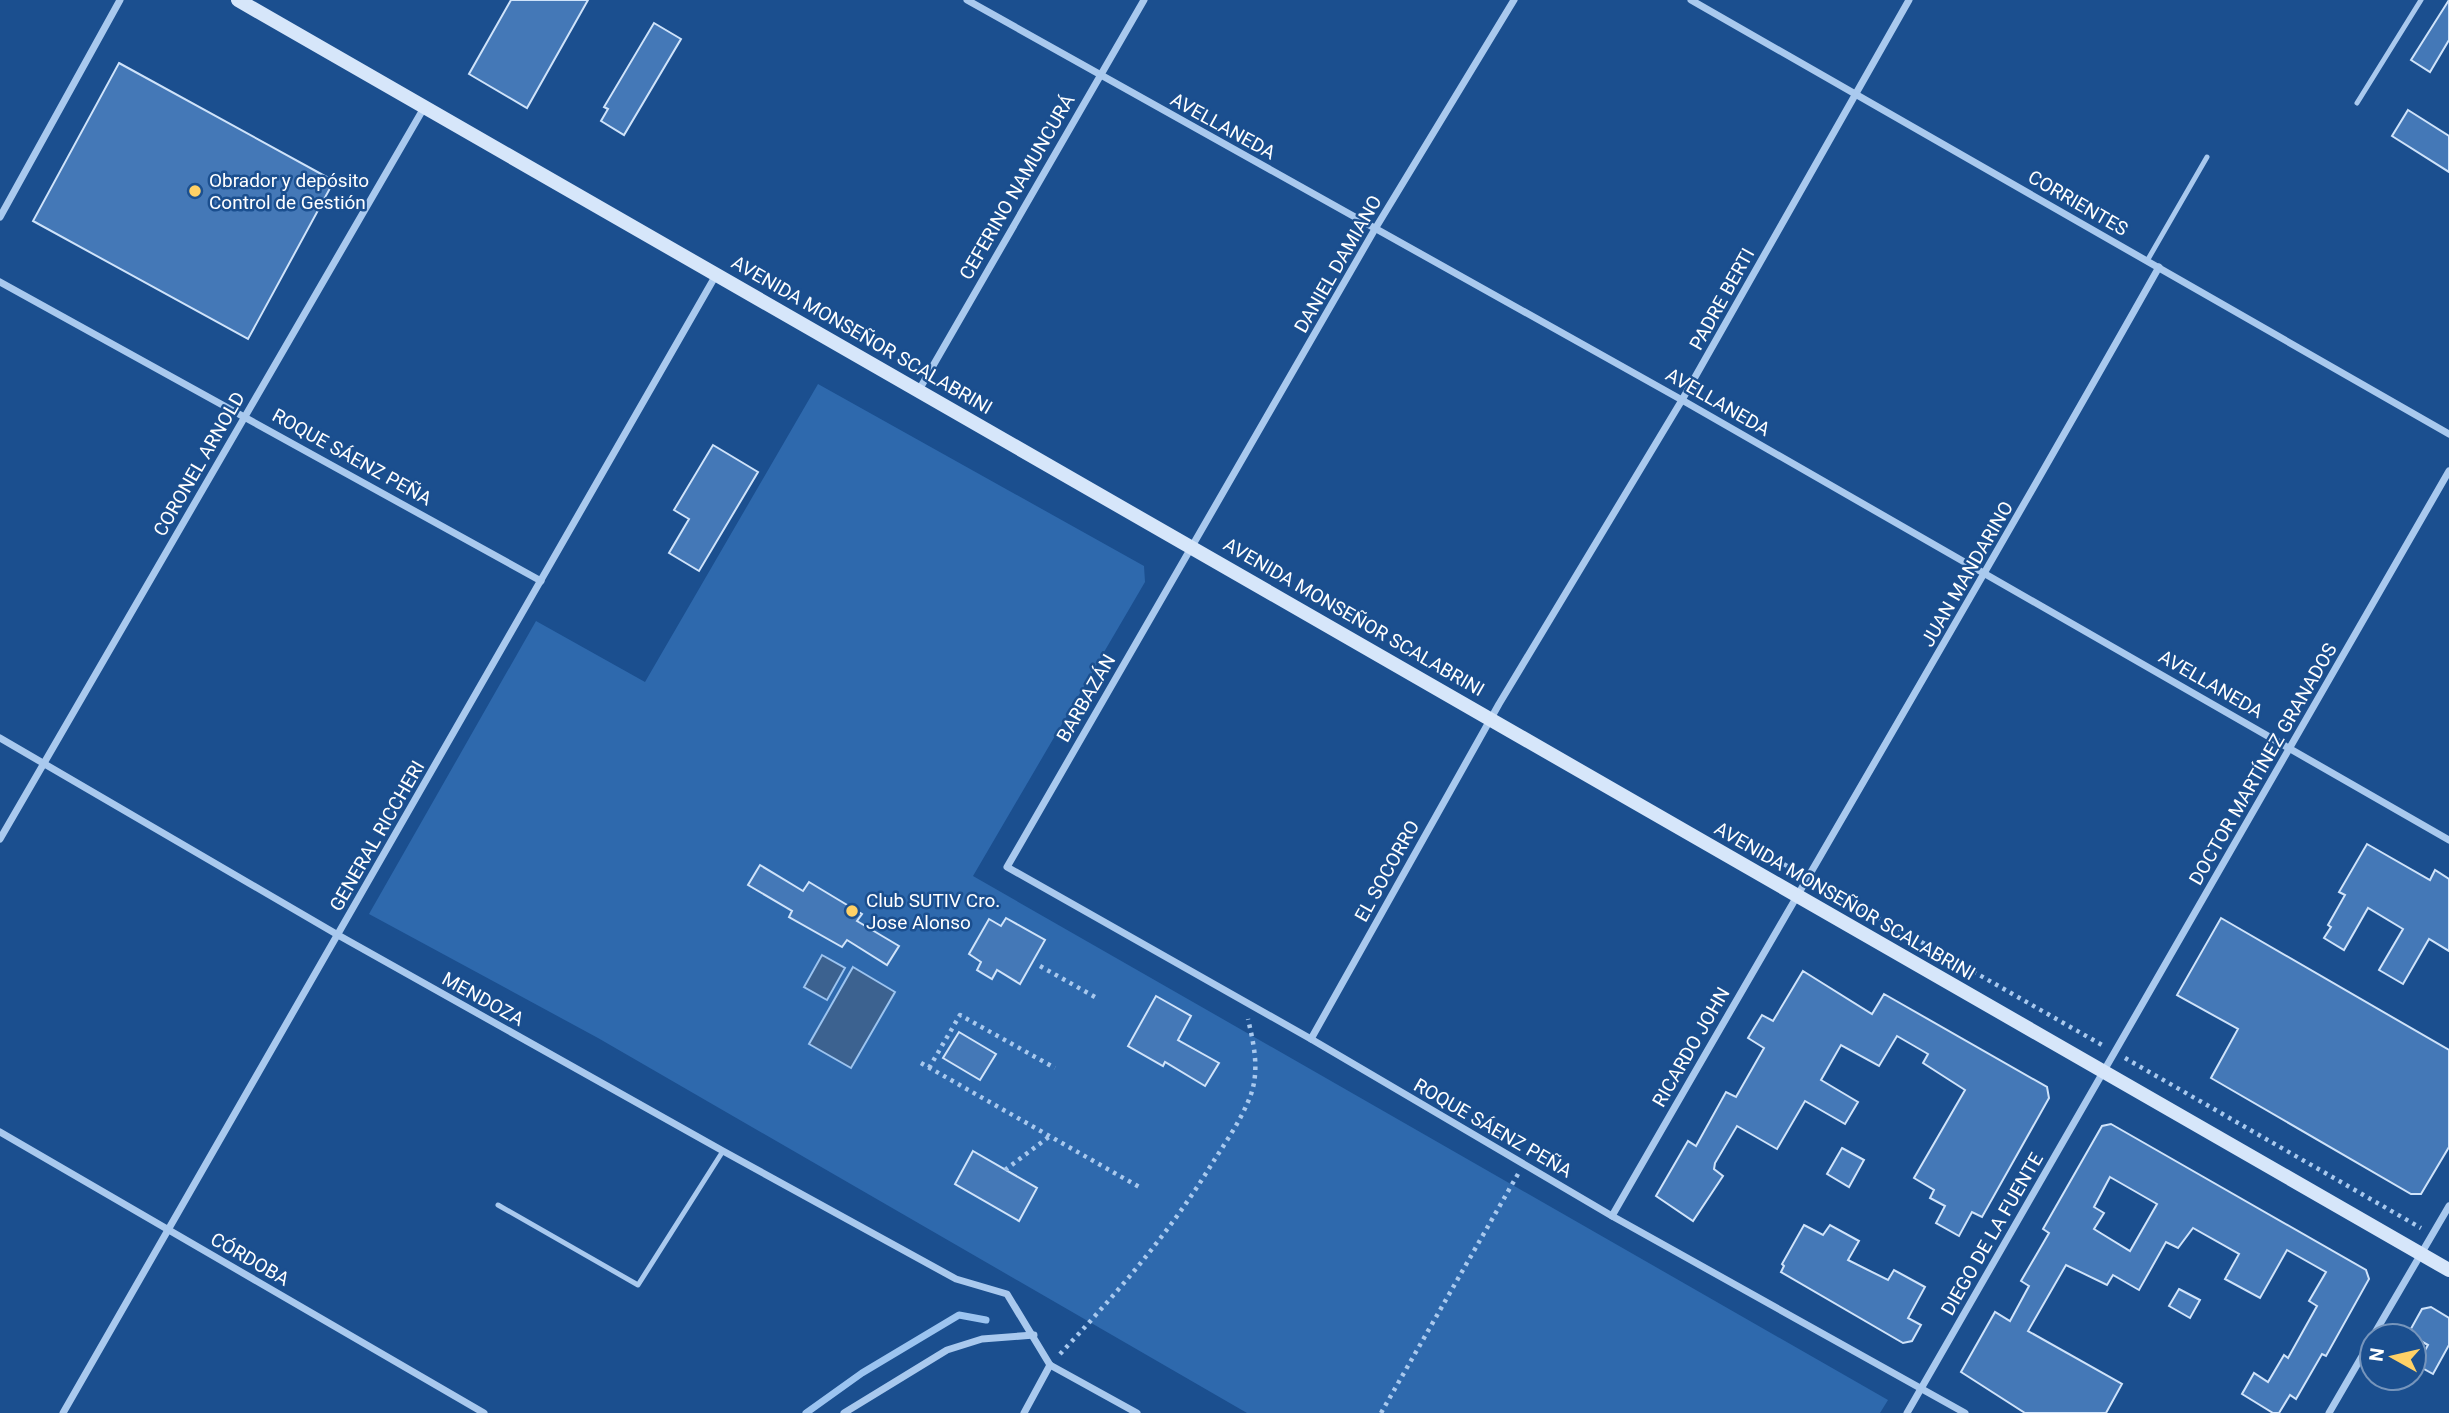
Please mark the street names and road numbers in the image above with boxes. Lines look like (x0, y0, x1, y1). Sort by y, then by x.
street label: AVELLANEDA (1166, 88, 1280, 165)
street label: CEFERINO NAMUNCURÁ (955, 90, 1080, 284)
street label: CORRIENTES (2024, 165, 2132, 241)
street label: DANIEL DAMIANO (1289, 191, 1387, 337)
street label: PADRE BERTI (1685, 244, 1759, 354)
street label: AVENIDA MONSEÑOR SCALABRINI (728, 251, 996, 419)
street label: AVELLANEDA (1662, 363, 1775, 441)
street label: CORONEL ARNOLD (148, 388, 250, 540)
street label: ROQUE SÁENZ PEÑA (268, 404, 436, 511)
street label: JUAN MANDARINO (1916, 497, 2018, 651)
street label: AVENIDA MONSEÑOR SCALABRINI (1220, 533, 1488, 701)
street label: DOCTOR MARTÍNEZ GRANADOS (2184, 639, 2342, 889)
street label: AVELLANEDA (2155, 645, 2268, 723)
street label: BARBAZÁN (1052, 650, 1120, 746)
street label: GENERAL RICCHERI (325, 757, 429, 915)
street label: EL SOCORRO (1350, 816, 1424, 926)
street label: AVENIDA MONSEÑOR SCALABRINI (1711, 817, 1979, 985)
street label: MENDOZA (438, 967, 529, 1031)
street label: RICARDO JOHN (1647, 983, 1735, 1111)
street label: ROQUE SÁENZ PEÑA (1410, 1073, 1577, 1183)
street label: DIEGO DE LA FUENTE (1936, 1149, 2048, 1319)
street label: CÓRDOBA (207, 1227, 294, 1291)

